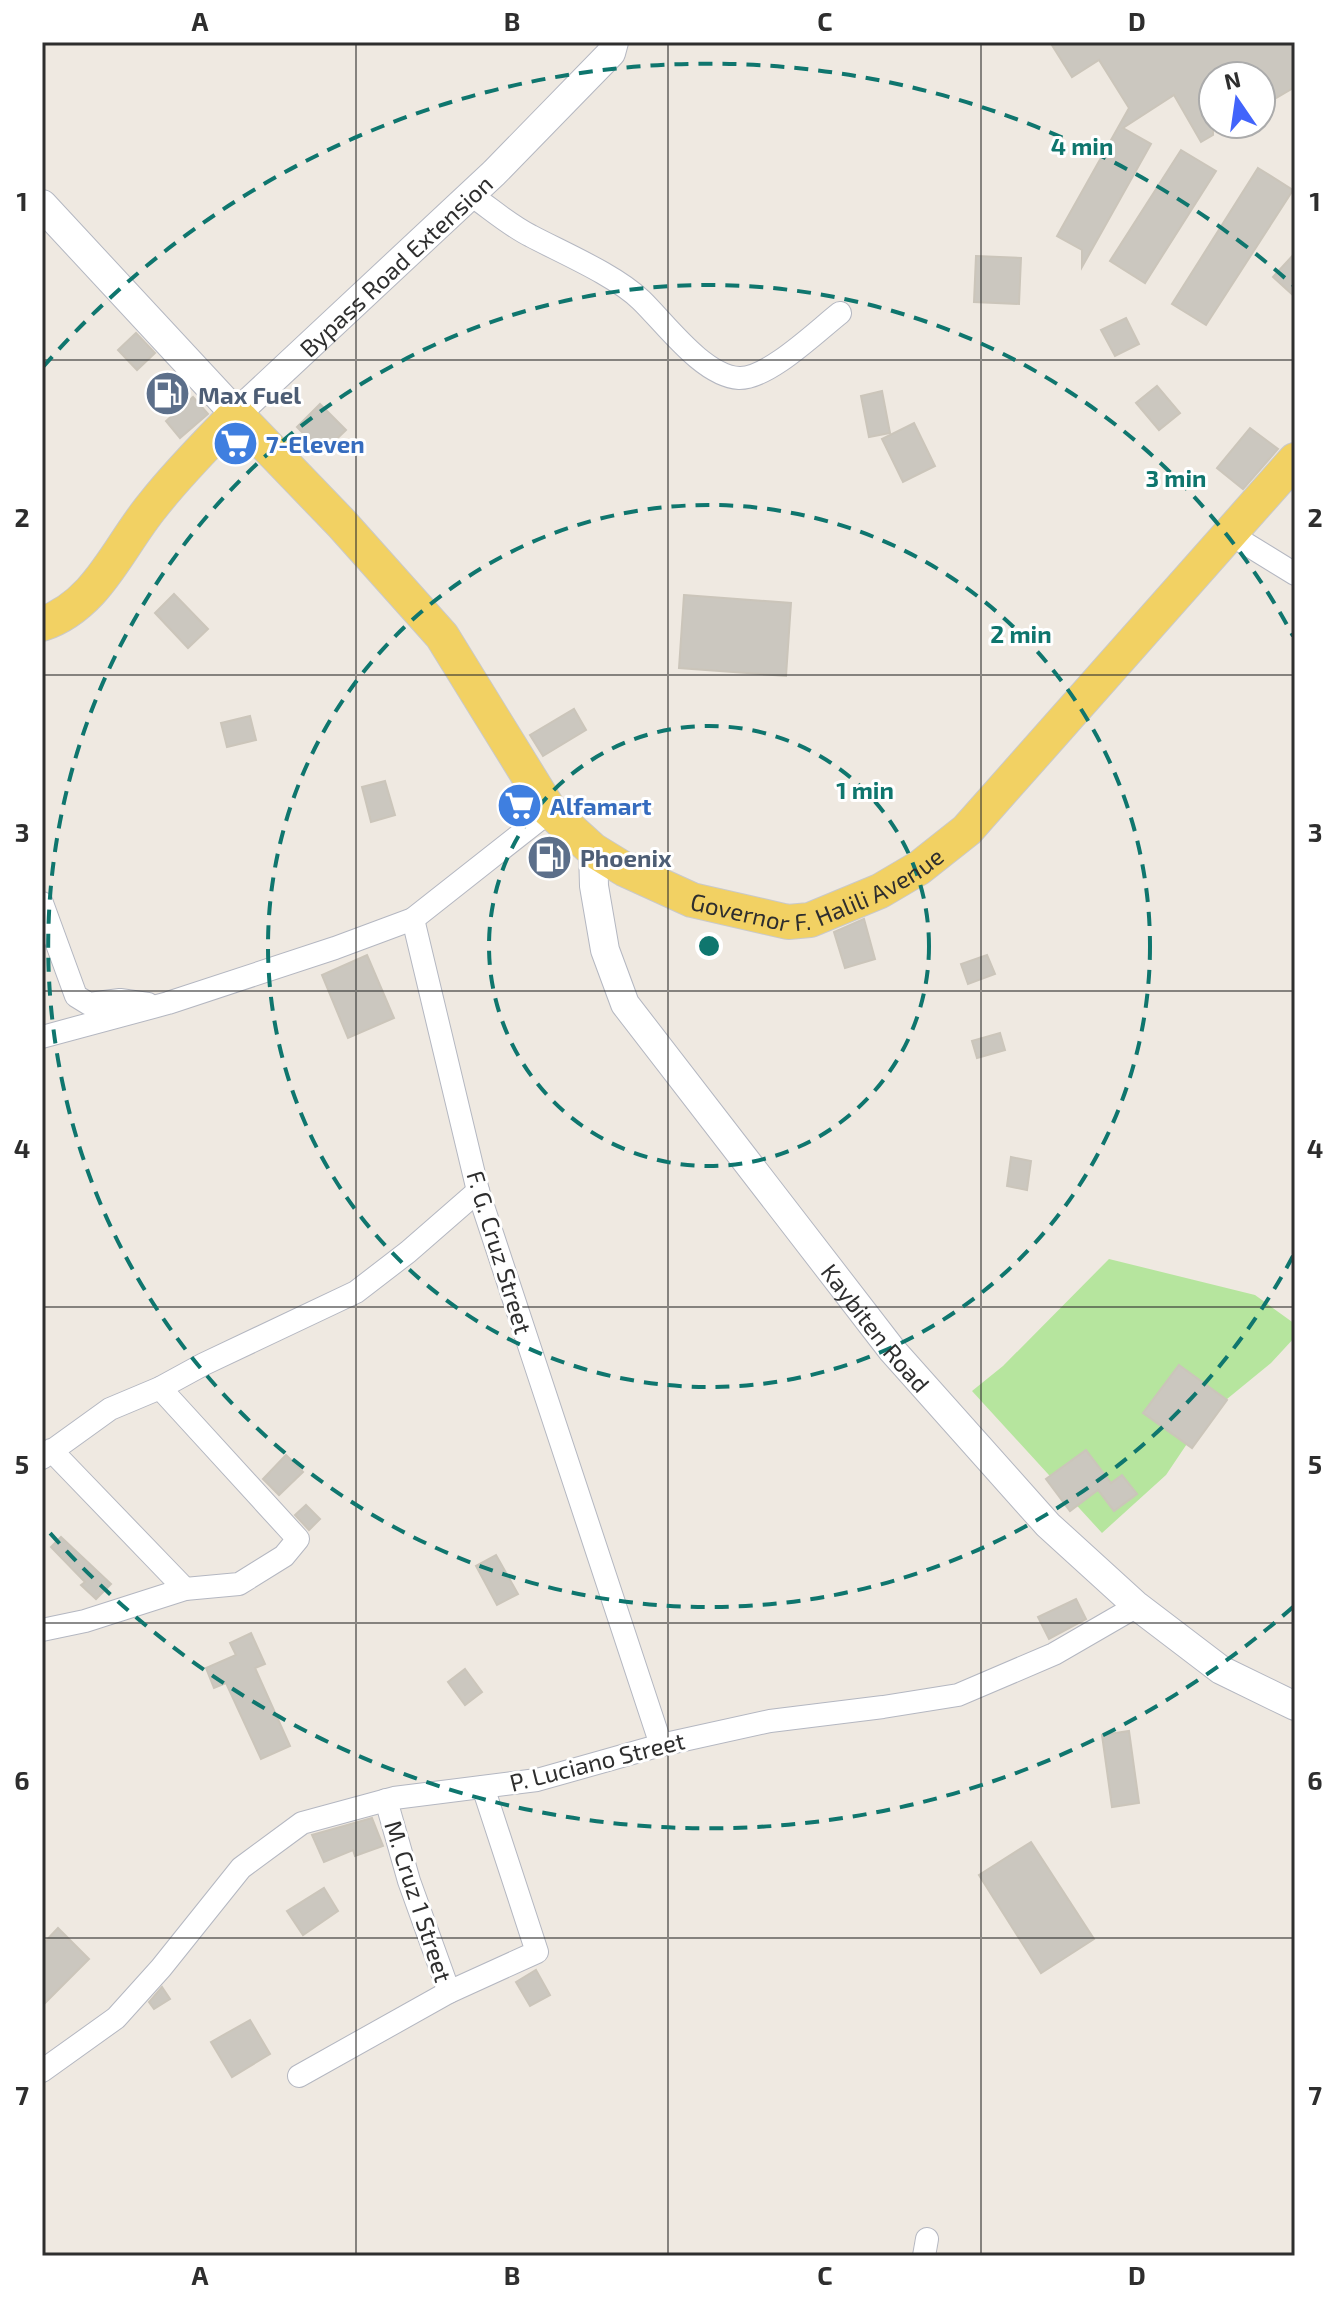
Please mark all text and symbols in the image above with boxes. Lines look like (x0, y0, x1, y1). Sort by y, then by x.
text: A (192, 5, 209, 36)
text: B (504, 5, 520, 36)
text: C (817, 5, 833, 36)
text: D (1128, 5, 1146, 36)
north arrow (1197, 60, 1277, 140)
text: N (1222, 65, 1243, 94)
text: 4 min (1051, 131, 1113, 160)
street label: Bypass Road Extension (293, 168, 498, 362)
text: 1 (16, 185, 28, 216)
text: 1 (1309, 185, 1321, 216)
fuel station icon: Max Fuel (143, 370, 191, 418)
place label: Max Fuel (198, 380, 301, 409)
supermarket icon: 7-Eleven (211, 419, 259, 467)
place label: 7-Eleven (266, 429, 365, 458)
text: 3 min (1146, 463, 1206, 492)
text: 2 (14, 501, 30, 532)
text: 2 (1307, 501, 1323, 532)
text: 2 min (990, 619, 1052, 648)
text: 1 min (836, 775, 894, 804)
supermarket icon: Alfamart (495, 781, 543, 829)
place label: Alfamart (550, 791, 652, 820)
text: 3 (15, 816, 29, 847)
text: 3 (1308, 816, 1322, 847)
fuel station icon: Phoenix (525, 833, 573, 881)
street label: Governor F. Halili Avenue (688, 841, 948, 937)
place label: Phoenix (580, 843, 672, 872)
centre of rings (695, 932, 723, 960)
text: 4 (14, 1132, 30, 1163)
text: 4 (1307, 1132, 1323, 1163)
street label: F. G. Cruz Street (461, 1167, 539, 1337)
street label: Kaybiten Road (816, 1257, 937, 1397)
text: 5 (15, 1448, 29, 1479)
text: 5 (1308, 1448, 1322, 1479)
street label: P. Luciano Street (506, 1725, 688, 1797)
text: 6 (14, 1764, 30, 1795)
text: 6 (1307, 1764, 1323, 1795)
street label: M. Cruz 1 Street (379, 1817, 459, 1985)
text: 7 (15, 2079, 29, 2110)
text: 7 (1308, 2079, 1322, 2110)
text: A (192, 2259, 209, 2290)
text: B (504, 2259, 520, 2290)
text: C (817, 2259, 833, 2290)
text: D (1128, 2259, 1146, 2290)

